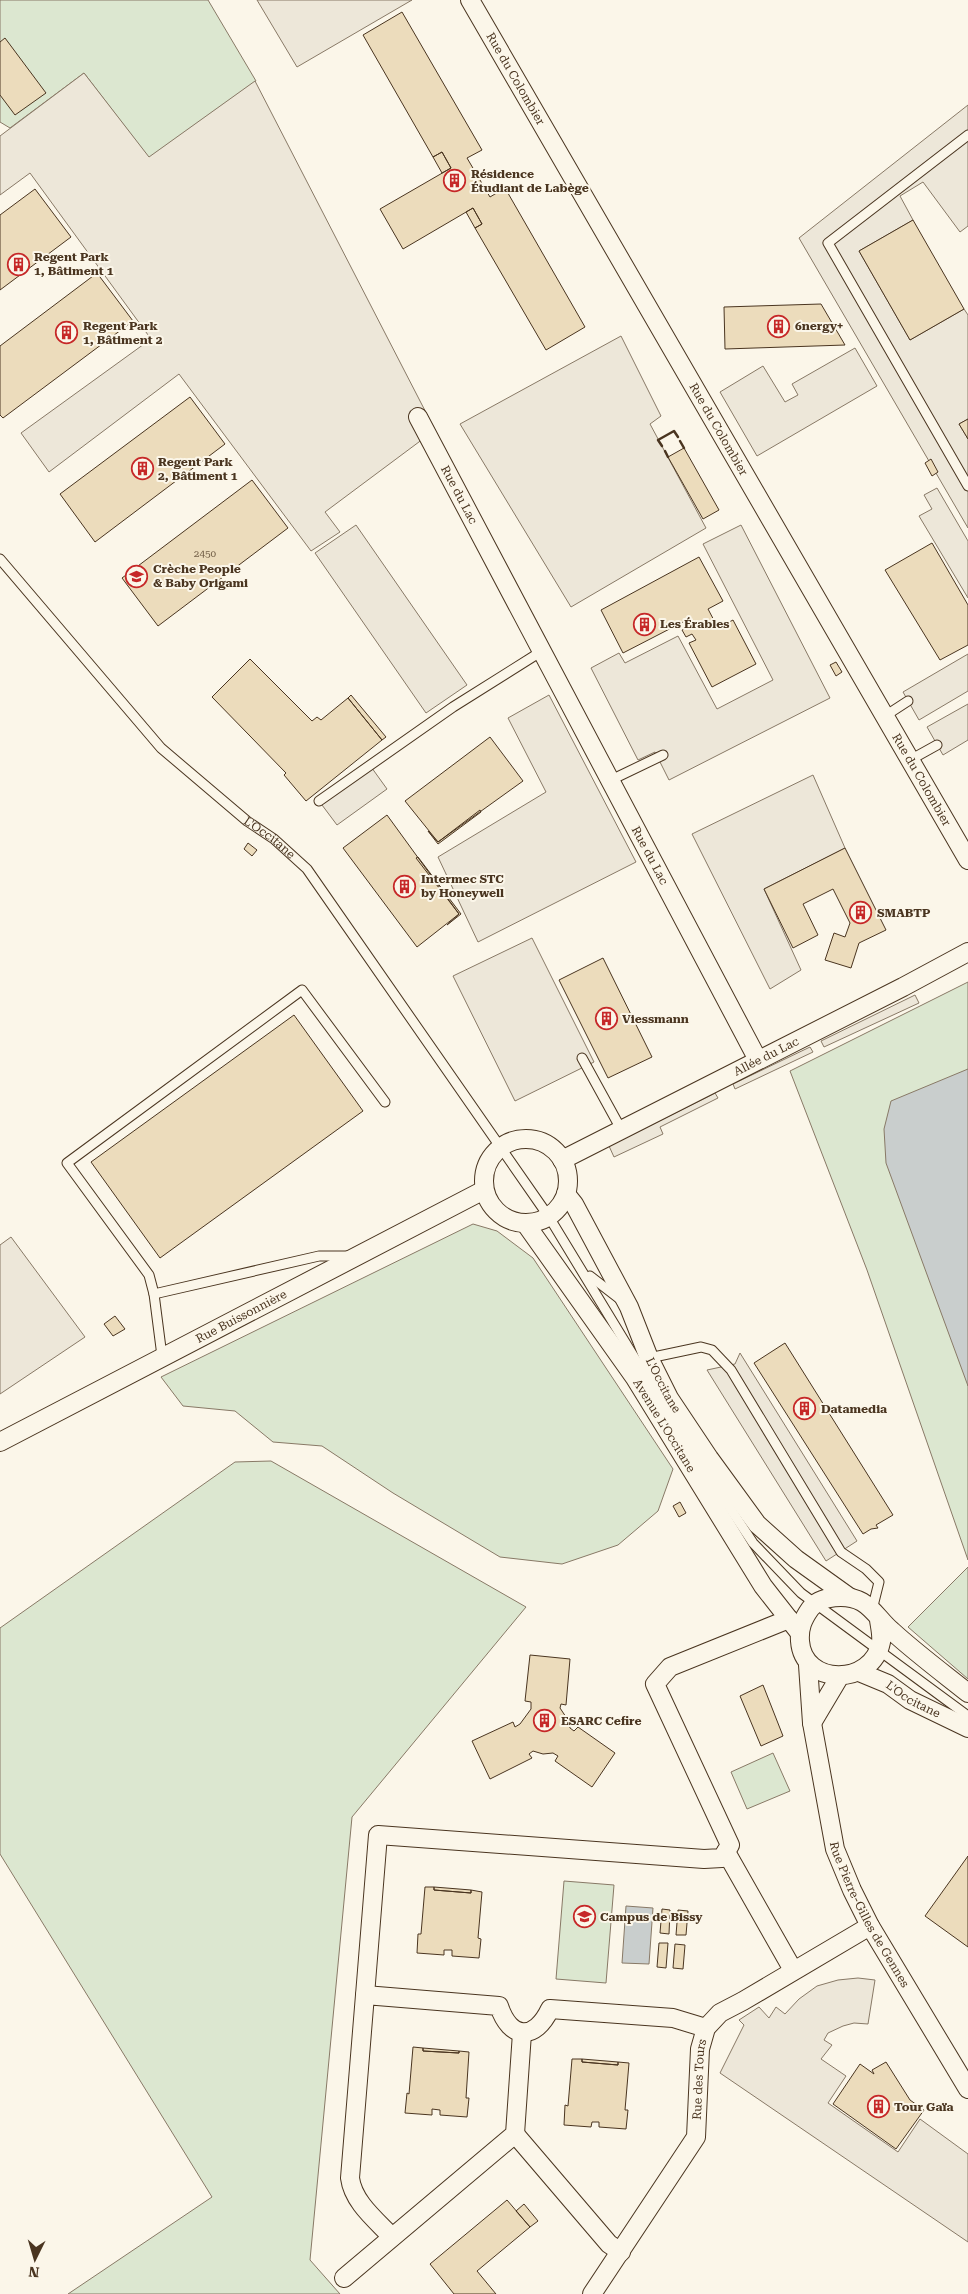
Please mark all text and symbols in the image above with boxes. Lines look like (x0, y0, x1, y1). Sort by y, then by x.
street label: Rue du Colombier (483, 30, 548, 128)
place label: Résidence Étudiant de Labège (471, 167, 589, 195)
building icon: Résidence Étudiant de Labège (443, 169, 467, 193)
place label: Regent Park 1, Bâtiment 1 (34, 250, 114, 278)
building icon: Regent Park 1, Bâtiment 1 (6, 252, 30, 276)
building icon: 6nergy+ (767, 314, 791, 338)
place label: Regent Park 1, Bâtiment 2 (83, 319, 163, 347)
place label: 6nergy+ (795, 319, 844, 333)
building icon: Regent Park 1, Bâtiment 2 (55, 321, 79, 345)
street label: Rue du Colombier (686, 380, 751, 478)
place label: Regent Park 2, Bâtiment 1 (158, 455, 238, 483)
building icon: Regent Park 2, Bâtiment 1 (130, 457, 154, 481)
street label: Rue du Lac (438, 463, 480, 527)
house number: 2450 (194, 548, 217, 559)
place label: Crèche People & Baby Origami (153, 562, 248, 590)
school or university icon: Crèche People & Baby Origami (125, 564, 149, 588)
building icon: Les Érables (632, 612, 656, 636)
place label: Les Érables (660, 617, 729, 631)
street label: Rue du Colombier (889, 731, 954, 828)
street label: L'Occitane (241, 814, 298, 862)
street label: Rue du Lac (629, 824, 671, 887)
place label: Intermec STC by Honeywell (421, 872, 504, 900)
building icon: Intermec STC by Honeywell (393, 874, 417, 898)
building icon: SMABTP (849, 901, 873, 925)
place label: SMABTP (877, 906, 931, 920)
building icon: Viessmann (594, 1007, 618, 1031)
place label: Viessmann (622, 1012, 689, 1026)
street label: Allée du Lac (731, 1034, 801, 1079)
street label: Rue Buissonnière (193, 1287, 289, 1346)
street label: L'Occitane (643, 1355, 684, 1416)
street label: Avenue L'Occitane (630, 1376, 699, 1475)
building icon: Datamedia (793, 1397, 817, 1421)
place label: Datamedia (821, 1402, 887, 1416)
street label: L'Occitane (883, 1678, 943, 1721)
building icon: ESARC Cefire (533, 1709, 557, 1733)
place label: ESARC Cefire (561, 1714, 642, 1728)
street label: Rue Pierre-Gilles de Gennes (827, 1841, 912, 1990)
school or university icon: Campus de Bissy (572, 1905, 596, 1929)
place label: Campus de Bissy (600, 1910, 703, 1924)
street label: Rue des Tours (690, 2037, 710, 2120)
building icon: Tour Gaïa (866, 2095, 890, 2119)
place label: Tour Gaïa (894, 2100, 953, 2114)
north arrow (10, 2234, 60, 2284)
text: N (28, 2263, 40, 2280)

